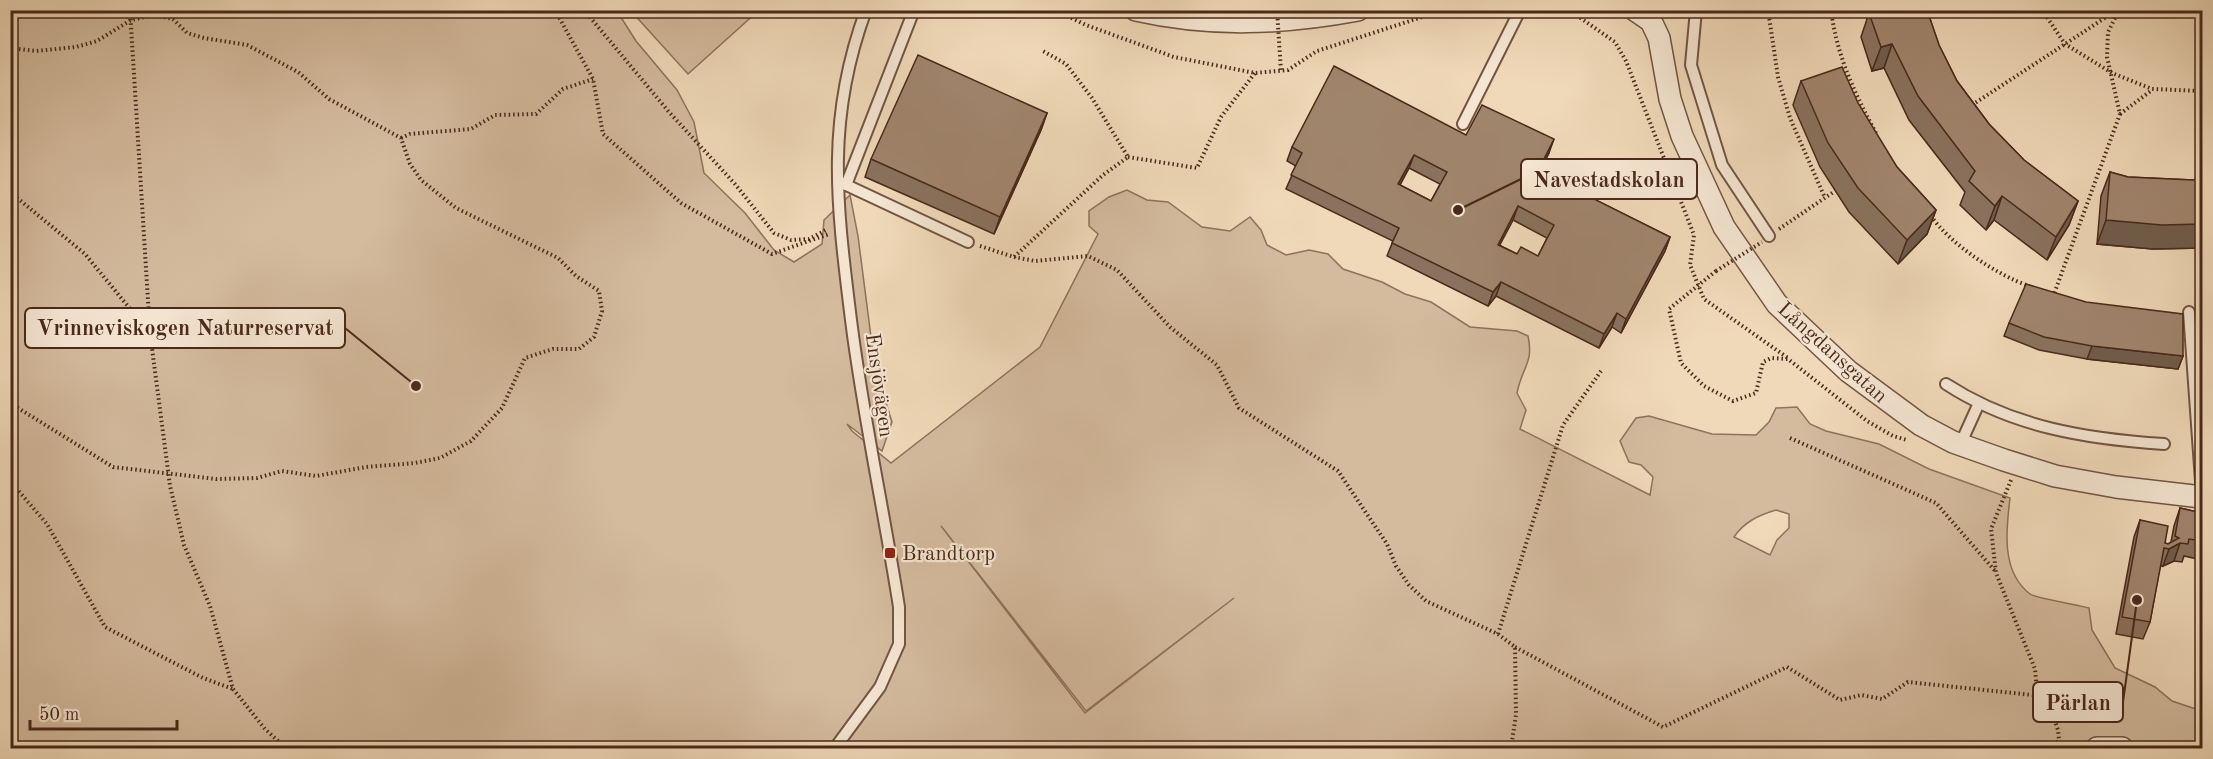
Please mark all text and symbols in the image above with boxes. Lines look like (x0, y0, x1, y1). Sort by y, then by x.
callout: Navestadskolan (1521, 159, 1697, 199)
text: Navestadskolan (1533, 170, 1685, 192)
street label: Långdansgatan (1773, 299, 1891, 408)
callout: Vrinneviskogen Naturreservat (25, 308, 345, 348)
text: Vrinneviskogen Naturreservat (37, 318, 333, 340)
street label: Ensjövägen (861, 332, 896, 439)
place label: Brandtorp (902, 544, 995, 565)
marker: Brandtorp (883, 546, 897, 560)
callout: Pärlan (2033, 682, 2123, 722)
scale bar (30, 693, 177, 731)
text: Pärlan (2045, 693, 2111, 715)
text: 50 m (39, 706, 79, 724)

